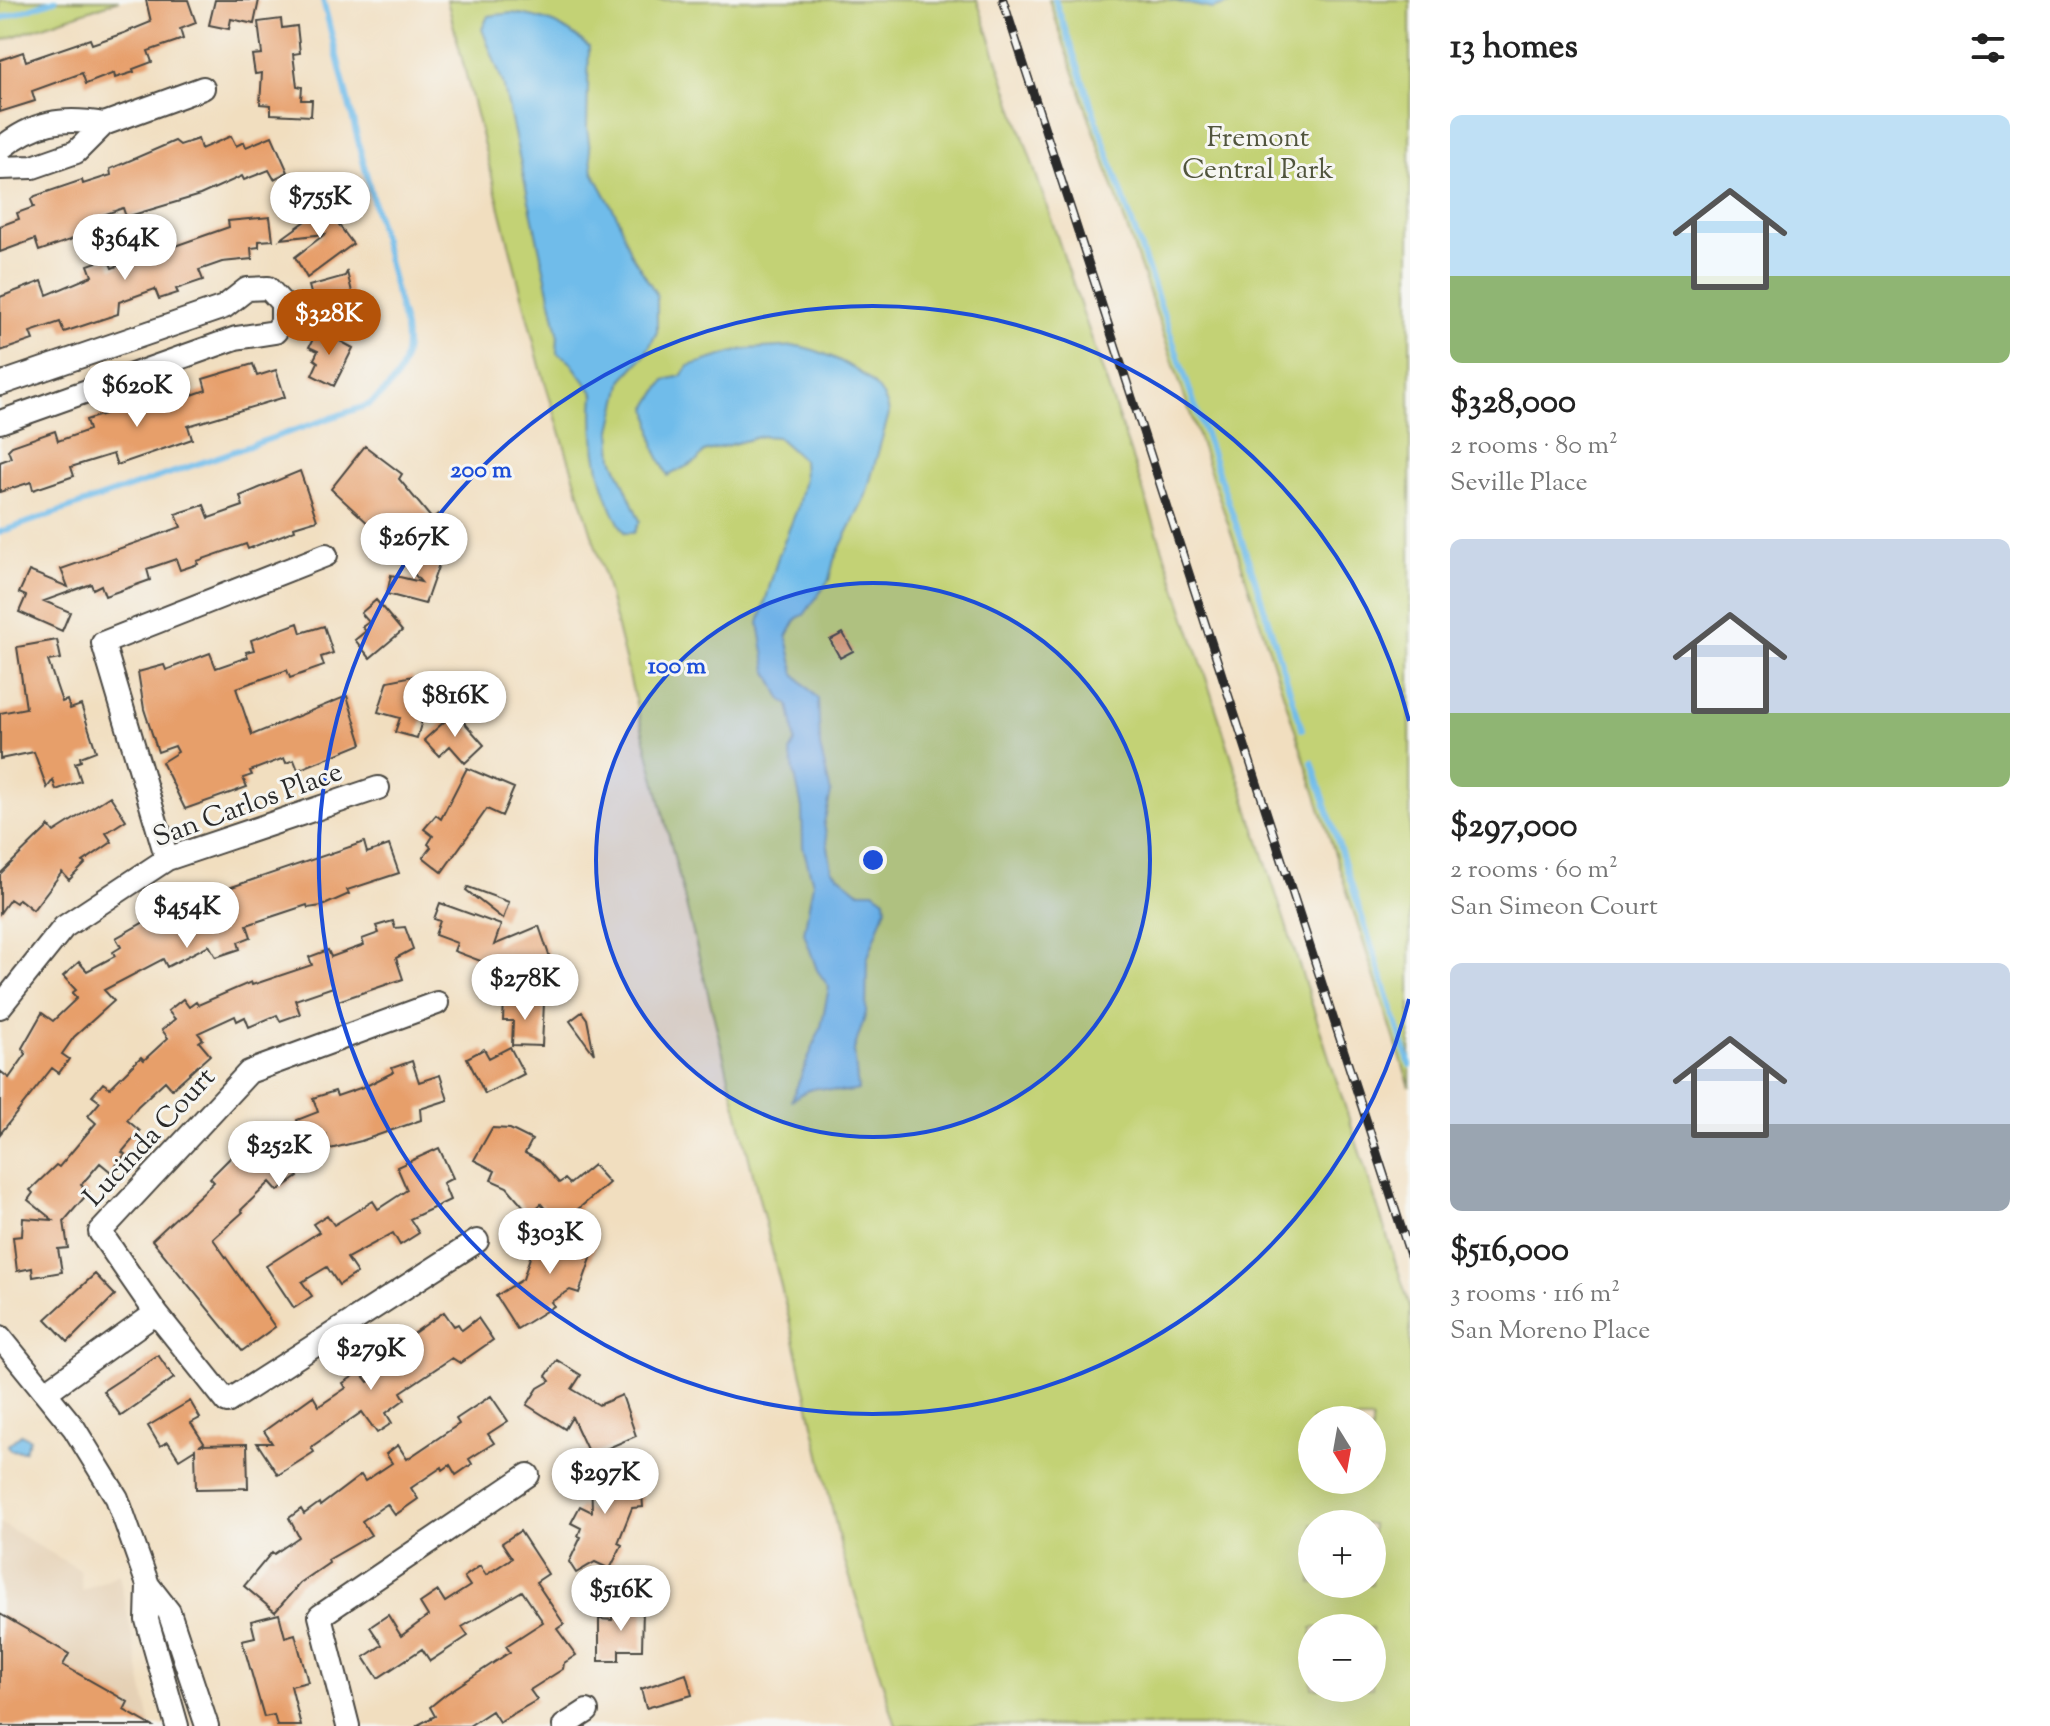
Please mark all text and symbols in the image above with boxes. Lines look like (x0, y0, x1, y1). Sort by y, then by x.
text: 13 homes (1450, 24, 1578, 73)
icon: filters (1966, 26, 2010, 70)
park label: Fremont Central Park (1182, 119, 1334, 191)
icon: home (1658, 167, 1802, 311)
pin: $755K (264, 172, 376, 240)
text: $755K (288, 179, 352, 216)
pin: $364K (69, 214, 181, 282)
text: $364K (91, 221, 159, 258)
pin: $328K (273, 289, 385, 357)
text: $328K (295, 296, 363, 333)
pin: $620K (81, 361, 193, 429)
text: $620K (101, 368, 173, 405)
text: $328,000 (1450, 379, 1576, 428)
text: 2 rooms · 80 m² (1450, 428, 1618, 465)
text: 200 m (450, 454, 512, 488)
text: Seville Place (1450, 465, 1588, 502)
pin: $267K (358, 513, 470, 581)
text: $267K (379, 520, 449, 557)
icon: home (1658, 591, 1802, 735)
text: 100 m (648, 650, 706, 684)
pin: $816K (399, 671, 511, 739)
text: $816K (421, 678, 489, 715)
street label: San Carlos Place (148, 753, 348, 859)
text: $297,000 (1450, 803, 1578, 852)
centre of rings (859, 846, 887, 874)
text: 2 rooms · 60 m² (1450, 852, 1618, 889)
pin: $454K (131, 882, 243, 950)
text: $454K (153, 889, 221, 926)
text: San Simeon Court (1450, 889, 1658, 926)
pin: $278K (469, 954, 581, 1022)
text: $278K (490, 961, 560, 998)
icon: home (1658, 1015, 1802, 1159)
street label: Lucinda Court (75, 1059, 226, 1217)
pin: $252K (223, 1121, 335, 1189)
text: $252K (246, 1128, 312, 1165)
pin: $303K (494, 1208, 606, 1276)
text: $303K (516, 1215, 584, 1252)
text: $516,000 (1450, 1227, 1569, 1276)
text: 3 rooms · 116 m² (1450, 1276, 1620, 1313)
text: San Moreno Place (1450, 1313, 1650, 1350)
pin: $279K (315, 1324, 427, 1392)
text: $279K (336, 1331, 406, 1368)
north arrow (1298, 1406, 1386, 1494)
map controls (1298, 1406, 1386, 1702)
pin: $297K (549, 1448, 661, 1516)
text: $297K (570, 1455, 640, 1492)
button: + (1298, 1510, 1386, 1598)
pin: $516K (565, 1565, 677, 1633)
text: $516K (589, 1572, 653, 1609)
button: − (1298, 1614, 1386, 1702)

